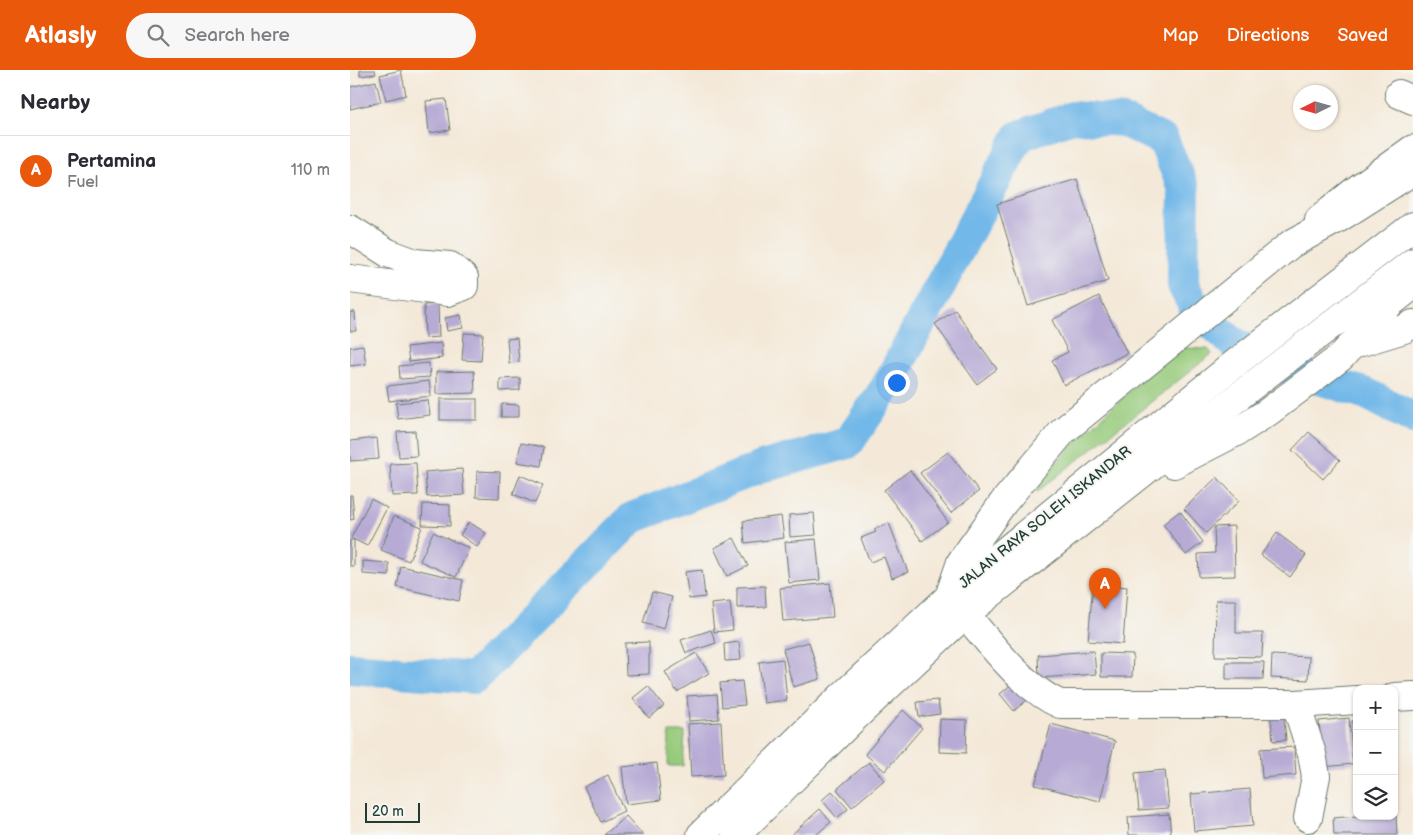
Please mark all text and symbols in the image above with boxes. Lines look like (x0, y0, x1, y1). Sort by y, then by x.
search box (126, 13, 476, 58)
text: Atlasly (25, 21, 96, 50)
icon: search (144, 21, 172, 49)
text: Search here (184, 24, 290, 47)
text: Map (1163, 25, 1199, 46)
text: Directions (1227, 25, 1309, 46)
text: Saved (1337, 25, 1388, 46)
north arrow (1293, 85, 1338, 130)
text: Nearby (20, 90, 90, 115)
text: Pertamina (67, 150, 156, 173)
text: A (31, 161, 41, 180)
text: 110 m (291, 161, 330, 180)
text: Fuel (67, 173, 98, 192)
your location (884, 370, 910, 396)
street label: JALAN RAYA SOLEH ISKANDAR (955, 442, 1135, 592)
pin: A (1089, 568, 1121, 609)
map controls (1353, 685, 1398, 820)
button: + (1353, 685, 1398, 730)
button: − (1353, 730, 1398, 775)
button: layers (1353, 775, 1398, 820)
scale bar (365, 800, 420, 823)
text: 20 m (372, 803, 404, 820)

